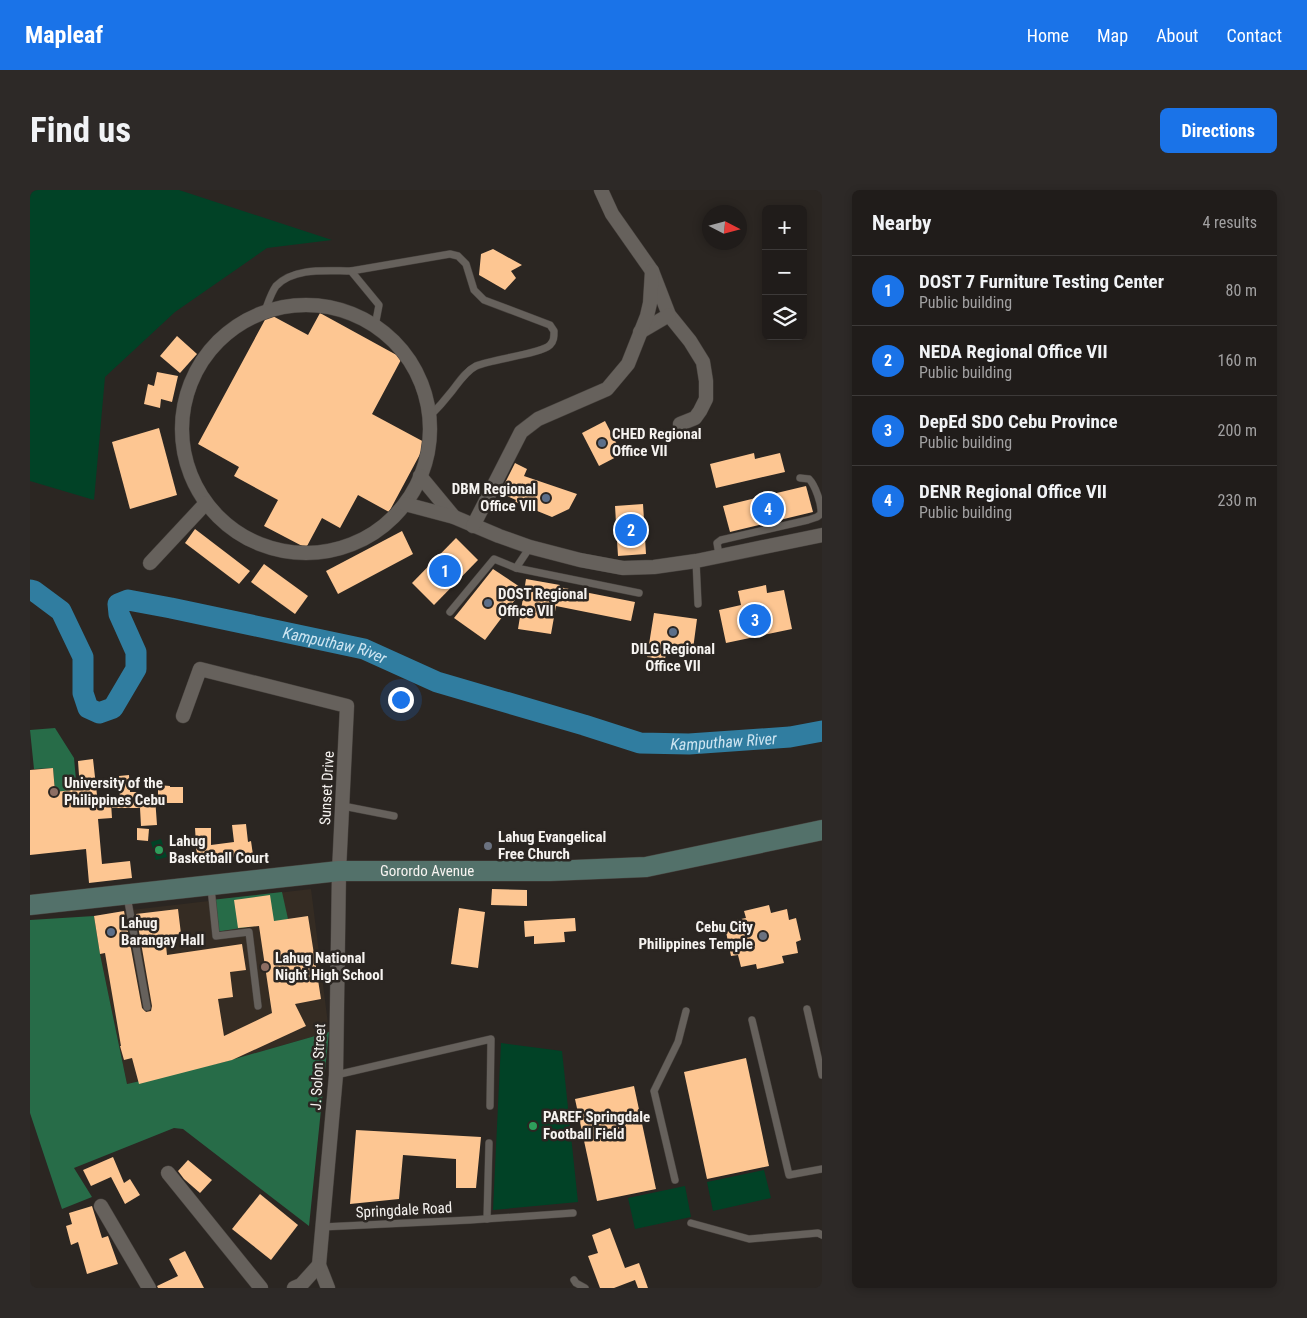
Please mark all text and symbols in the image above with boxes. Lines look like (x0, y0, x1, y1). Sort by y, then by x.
text: Mapleaf (25, 21, 103, 49)
text: Home (1027, 25, 1069, 46)
text: Map (1097, 25, 1128, 46)
text: About (1156, 25, 1198, 46)
text: Contact (1226, 25, 1282, 46)
button: Directions (1160, 108, 1277, 153)
text: Find us (30, 110, 131, 151)
north arrow (702, 205, 747, 250)
map controls (762, 205, 807, 340)
button: + (762, 205, 807, 250)
text: Nearby (872, 211, 931, 235)
text: 4 results (1202, 213, 1257, 232)
button: − (762, 250, 807, 295)
text: DOST 7 Furniture Testing Center (919, 270, 1164, 293)
text: 1 (884, 281, 892, 300)
text: 80 m (1225, 281, 1257, 300)
text: Public building (919, 293, 1012, 312)
button: layers (762, 295, 807, 340)
text: NEDA Regional Office VII (919, 340, 1108, 363)
text: 2 (884, 351, 892, 370)
text: 160 m (1218, 351, 1257, 370)
text: Public building (919, 363, 1012, 382)
text: DepEd SDO Cebu Province (919, 410, 1118, 433)
text: 3 (884, 421, 892, 440)
text: 200 m (1218, 421, 1257, 440)
place label: CHED Regional Office VII (612, 425, 702, 460)
text: Public building (919, 433, 1012, 452)
marker: CHED Regional Office VII (596, 437, 608, 449)
place label: DBM Regional Office VII (452, 480, 536, 515)
text: DENR Regional Office VII (919, 480, 1107, 503)
pin: 4 (752, 490, 784, 528)
text: 4 (884, 491, 892, 510)
text: 230 m (1218, 491, 1257, 510)
marker: DBM Regional Office VII (540, 492, 552, 504)
text: Public building (919, 503, 1012, 522)
pin: 2 (615, 511, 647, 549)
pin: 1 (429, 552, 461, 590)
place label: DOST Regional Office VII (498, 585, 587, 620)
marker: DOST Regional Office VII (482, 597, 494, 609)
pin: 3 (739, 601, 771, 639)
water label: Kamputhaw River (281, 623, 391, 668)
marker: DILG Regional Office VII (667, 626, 679, 638)
place label: DILG Regional Office VII (631, 640, 715, 675)
your location (388, 687, 414, 713)
water label: Kamputhaw River (670, 729, 779, 754)
street label: Sunset Drive (316, 751, 338, 825)
place label: University of the Philippines Cebu (64, 774, 165, 809)
marker: University of the Philippines Cebu (48, 786, 60, 798)
place label: Lahug Evangelical Free Church (498, 828, 606, 863)
place label: Lahug Basketball Court (169, 832, 269, 867)
marker: Lahug Evangelical Free Church (482, 840, 494, 852)
marker: Lahug Basketball Court (153, 844, 165, 856)
street label: Gorordo Avenue (380, 862, 474, 880)
place label: Lahug Barangay Hall (121, 914, 204, 949)
place label: Cebu City Philippines Temple (639, 918, 753, 953)
marker: Lahug Barangay Hall (105, 926, 117, 938)
marker: Cebu City Philippines Temple (757, 930, 769, 942)
place label: Lahug National Night High School (275, 949, 383, 984)
marker: Lahug National Night High School (259, 961, 271, 973)
street label: J. Solon Street (307, 1023, 329, 1111)
place label: PAREF Springdale Football Field (543, 1108, 650, 1143)
marker: PAREF Springdale Football Field (527, 1120, 539, 1132)
street label: Springdale Road (355, 1198, 453, 1222)

